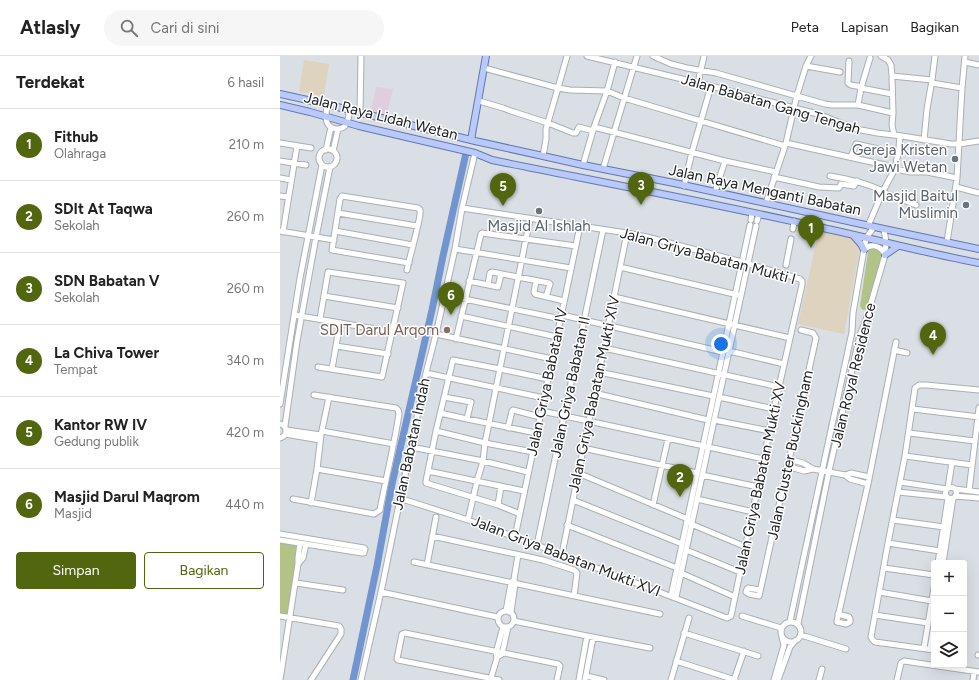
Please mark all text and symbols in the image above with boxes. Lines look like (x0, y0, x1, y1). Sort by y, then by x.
search box (104, 10, 384, 46)
text: Atlasly (20, 16, 80, 39)
icon: search (118, 17, 140, 39)
text: Cari di sini (150, 19, 220, 37)
text: Peta (791, 19, 819, 36)
text: Lapisan (841, 19, 888, 36)
text: Bagikan (910, 19, 959, 36)
street label: Jalan Babatan Gang Tengah (679, 70, 863, 138)
text: Terdekat (16, 72, 85, 92)
text: 6 hasil (228, 75, 264, 90)
street label: Jalan Raya Lidah Wetan (302, 88, 460, 144)
text: Fithub (54, 128, 98, 146)
text: 1 (26, 137, 32, 152)
text: 210 m (229, 137, 264, 152)
place label: Gereja Kristen Jawi Wetan (852, 141, 947, 176)
text: Olahraga (54, 146, 106, 161)
marker: Gereja Kristen Jawi Wetan (950, 154, 960, 164)
street label: Jalan Raya Menganti Babatan (667, 161, 863, 219)
pin: 3 (628, 172, 654, 205)
pin: 5 (490, 173, 516, 206)
place label: Masjid Baitul Muslimin (873, 187, 958, 222)
text: SDIt At Taqwa (54, 200, 153, 218)
marker: Masjid Baitul Muslimin (961, 200, 971, 210)
marker: Masjid Al Ishlah (534, 206, 544, 216)
text: 2 (25, 209, 33, 224)
text: 260 m (227, 209, 264, 224)
pin: 1 (798, 215, 824, 248)
place label: Masjid Al Ishlah (487, 217, 591, 235)
text: Sekolah (54, 218, 100, 233)
street label: Jalan Griya Babatan Mukti I (618, 224, 798, 288)
text: SDN Babatan V (54, 272, 160, 290)
text: 3 (25, 281, 33, 296)
text: 260 m (227, 281, 264, 296)
pin: 6 (438, 282, 464, 315)
text: Sekolah (54, 290, 100, 305)
street label: Jalan Griya Babatan Mukti XIV (564, 293, 624, 494)
street label: Jalan Royal Residence (826, 301, 880, 449)
street label: Jalan Griya Babatan IV (523, 306, 572, 457)
street label: Jalan Griya Babatan II (546, 315, 594, 459)
place label: SDIT Darul Arqom (320, 321, 439, 339)
pin: 4 (920, 322, 946, 355)
marker: SDIT Darul Arqom (442, 325, 452, 335)
your location (711, 334, 731, 354)
text: La Chiva Tower (54, 344, 159, 362)
text: 4 (25, 353, 33, 368)
text: 340 m (226, 353, 264, 368)
text: Tempat (54, 362, 98, 377)
street label: Jalan Cluster Buckingham (763, 369, 817, 541)
street label: Jalan Babatan Indah (388, 376, 434, 512)
street label: Jalan Griya Babatan Mukti XV (731, 379, 789, 576)
text: Kantor RW IV (54, 416, 147, 434)
text: 5 (25, 425, 33, 440)
text: 420 m (226, 425, 264, 440)
text: Gedung publik (54, 434, 139, 449)
pin: 2 (667, 464, 693, 497)
text: Masjid Darul Maqrom (54, 488, 200, 506)
text: 6 (25, 497, 33, 512)
text: 440 m (225, 497, 264, 512)
text: Masjid (54, 506, 92, 521)
street label: Jalan Griya Babatan Mukti XVI (469, 512, 663, 600)
button: Simpan (16, 552, 136, 589)
button: Bagikan (144, 552, 264, 589)
map controls (931, 560, 967, 668)
button: + (931, 560, 967, 596)
button: − (931, 596, 967, 632)
button: layers (931, 632, 967, 668)

